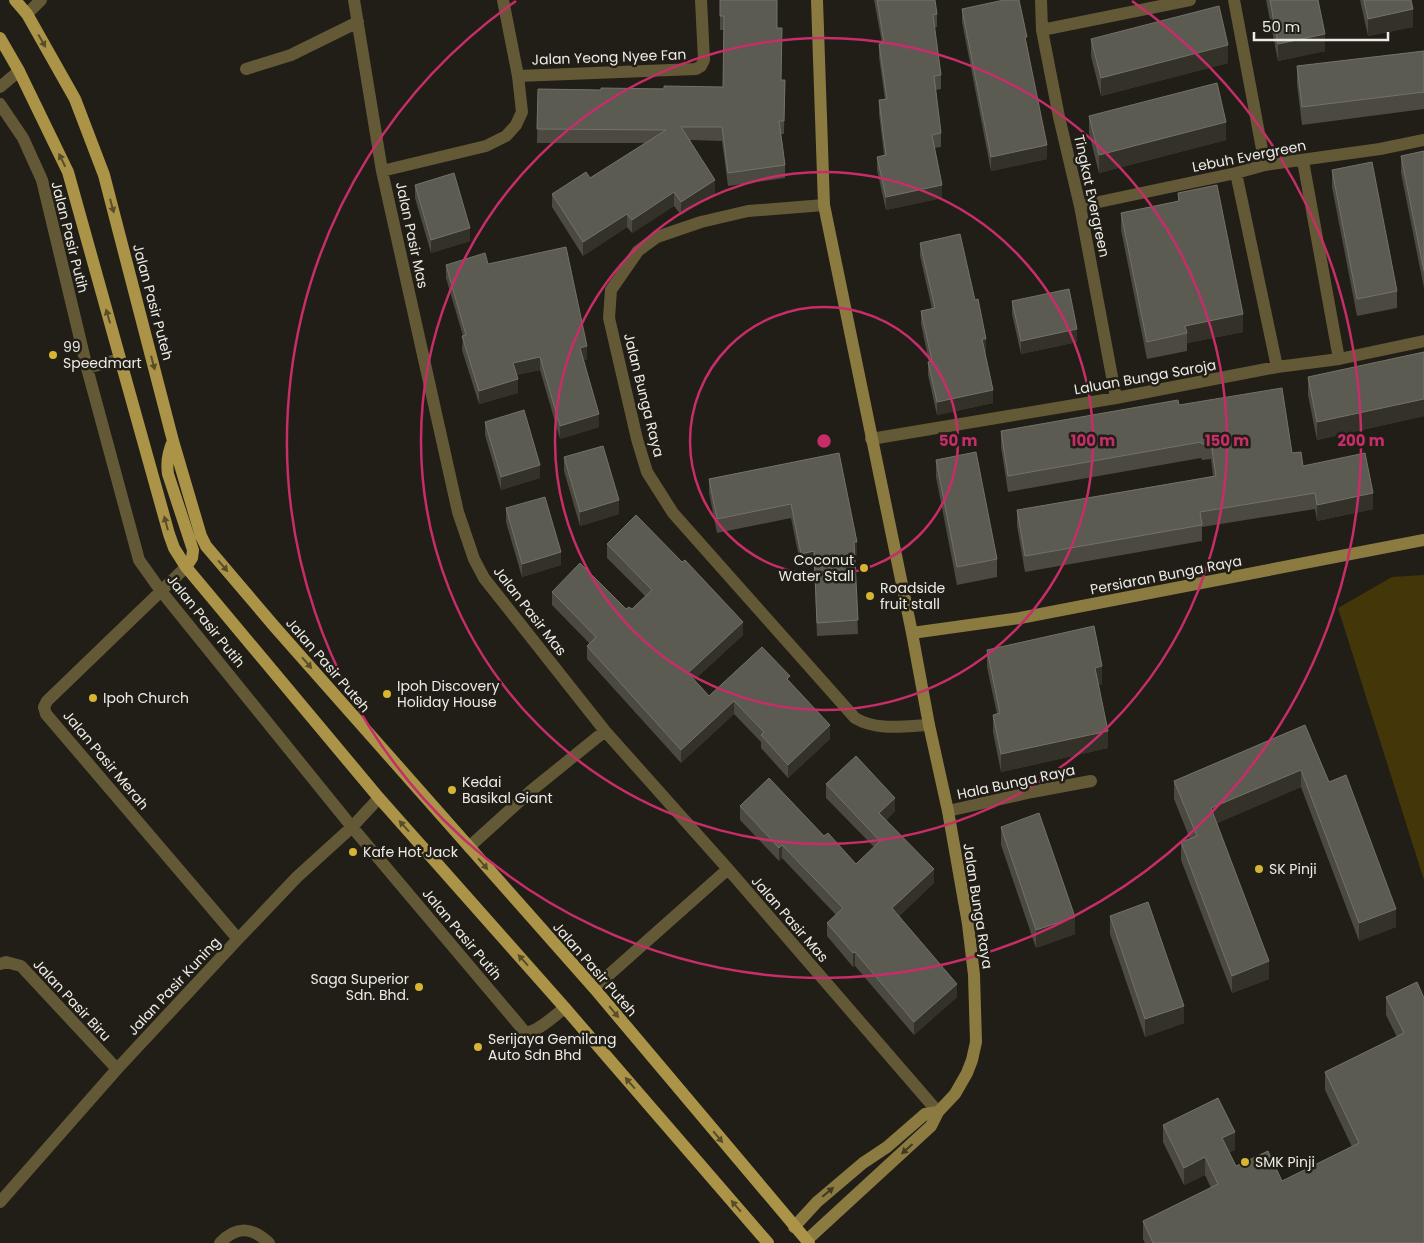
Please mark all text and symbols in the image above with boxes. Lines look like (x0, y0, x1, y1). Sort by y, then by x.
scale bar (1254, 10, 1388, 42)
text: 50 m (1262, 16, 1300, 37)
one-way arrow (38, 34, 47, 47)
street label: Jalan Yeong Nyee Fan (531, 44, 687, 70)
street label: Tingkat Evergreen (1069, 133, 1115, 259)
street label: Lebuh Evergreen (1190, 135, 1308, 177)
one-way arrow (58, 153, 66, 167)
street label: Jalan Pasir Putih (46, 179, 94, 295)
street label: Jalan Pasir Mas (391, 180, 433, 290)
one-way arrow (108, 198, 116, 213)
street label: Jalan Pasir Puteh (128, 242, 178, 362)
one-way arrow (104, 308, 112, 323)
street label: Jalan Bunga Raya (619, 331, 669, 459)
place label: 99 Speedmart (63, 337, 142, 373)
marker: 99 Speedmart (47, 349, 59, 361)
one-way arrow (149, 355, 157, 370)
street label: Laluan Bunga Saroja (1072, 355, 1218, 399)
text: 50 m (939, 430, 977, 451)
text: 100 m (1071, 430, 1115, 451)
text: 150 m (1205, 430, 1249, 451)
text: 200 m (1337, 430, 1385, 451)
centre of rings (815, 432, 833, 450)
one-way arrow (162, 515, 170, 531)
place label: Coconut Water Stall (778, 550, 854, 586)
street label: Persiaran Bunga Raya (1088, 550, 1244, 600)
one-way arrow (217, 560, 228, 572)
street label: Jalan Pasir Mas (489, 562, 571, 660)
marker: Coconut Water Stall (858, 562, 870, 574)
street label: Jalan Pasir Putih (162, 570, 250, 672)
place label: Roadside fruit stall (880, 578, 946, 614)
marker: Roadside fruit stall (864, 590, 876, 602)
street label: Jalan Pasir Puteh (281, 613, 375, 717)
one-way arrow (301, 656, 312, 669)
place label: Ipoh Discovery Holiday House (397, 676, 499, 712)
place label: Ipoh Church (103, 688, 189, 708)
marker: Ipoh Discovery Holiday House (381, 688, 393, 700)
marker: Ipoh Church (87, 692, 99, 704)
street label: Jalan Pasir Merah (58, 706, 154, 814)
street label: Hala Bunga Raya (955, 760, 1077, 804)
place label: Kedai Basikal Giant (462, 772, 553, 808)
marker: Kedai Basikal Giant (446, 784, 458, 796)
one-way arrow (398, 820, 410, 832)
place label: Kafe Hot Jack (363, 842, 459, 862)
street label: Jalan Bunga Raya (958, 842, 998, 970)
marker: Kafe Hot Jack (347, 846, 359, 858)
one-way arrow (477, 857, 489, 869)
place label: SK Pinji (1269, 859, 1317, 879)
marker: SK Pinji (1253, 863, 1265, 875)
street label: Jalan Pasir Mas (747, 871, 833, 967)
street label: Jalan Pasir Putih (418, 884, 506, 984)
street label: Jalan Pasir Puteh (548, 917, 642, 1021)
street label: Jalan Pasir Kuning (123, 932, 225, 1040)
street label: Jalan Pasir Biru (29, 954, 115, 1046)
one-way arrow (517, 955, 529, 967)
place label: Saga Superior Sdn. Bhd. (310, 969, 409, 1005)
marker: Saga Superior Sdn. Bhd. (413, 981, 425, 993)
one-way arrow (608, 1005, 619, 1018)
place label: Serijaya Gemilang Auto Sdn Bhd (488, 1029, 616, 1065)
marker: Serijaya Gemilang Auto Sdn Bhd (472, 1041, 484, 1053)
one-way arrow (624, 1077, 636, 1089)
one-way arrow (712, 1130, 724, 1142)
one-way arrow (902, 1143, 914, 1155)
place label: SMK Pinji (1255, 1152, 1315, 1172)
marker: SMK Pinji (1239, 1156, 1251, 1168)
one-way arrow (821, 1187, 834, 1198)
one-way arrow (731, 1200, 742, 1212)

